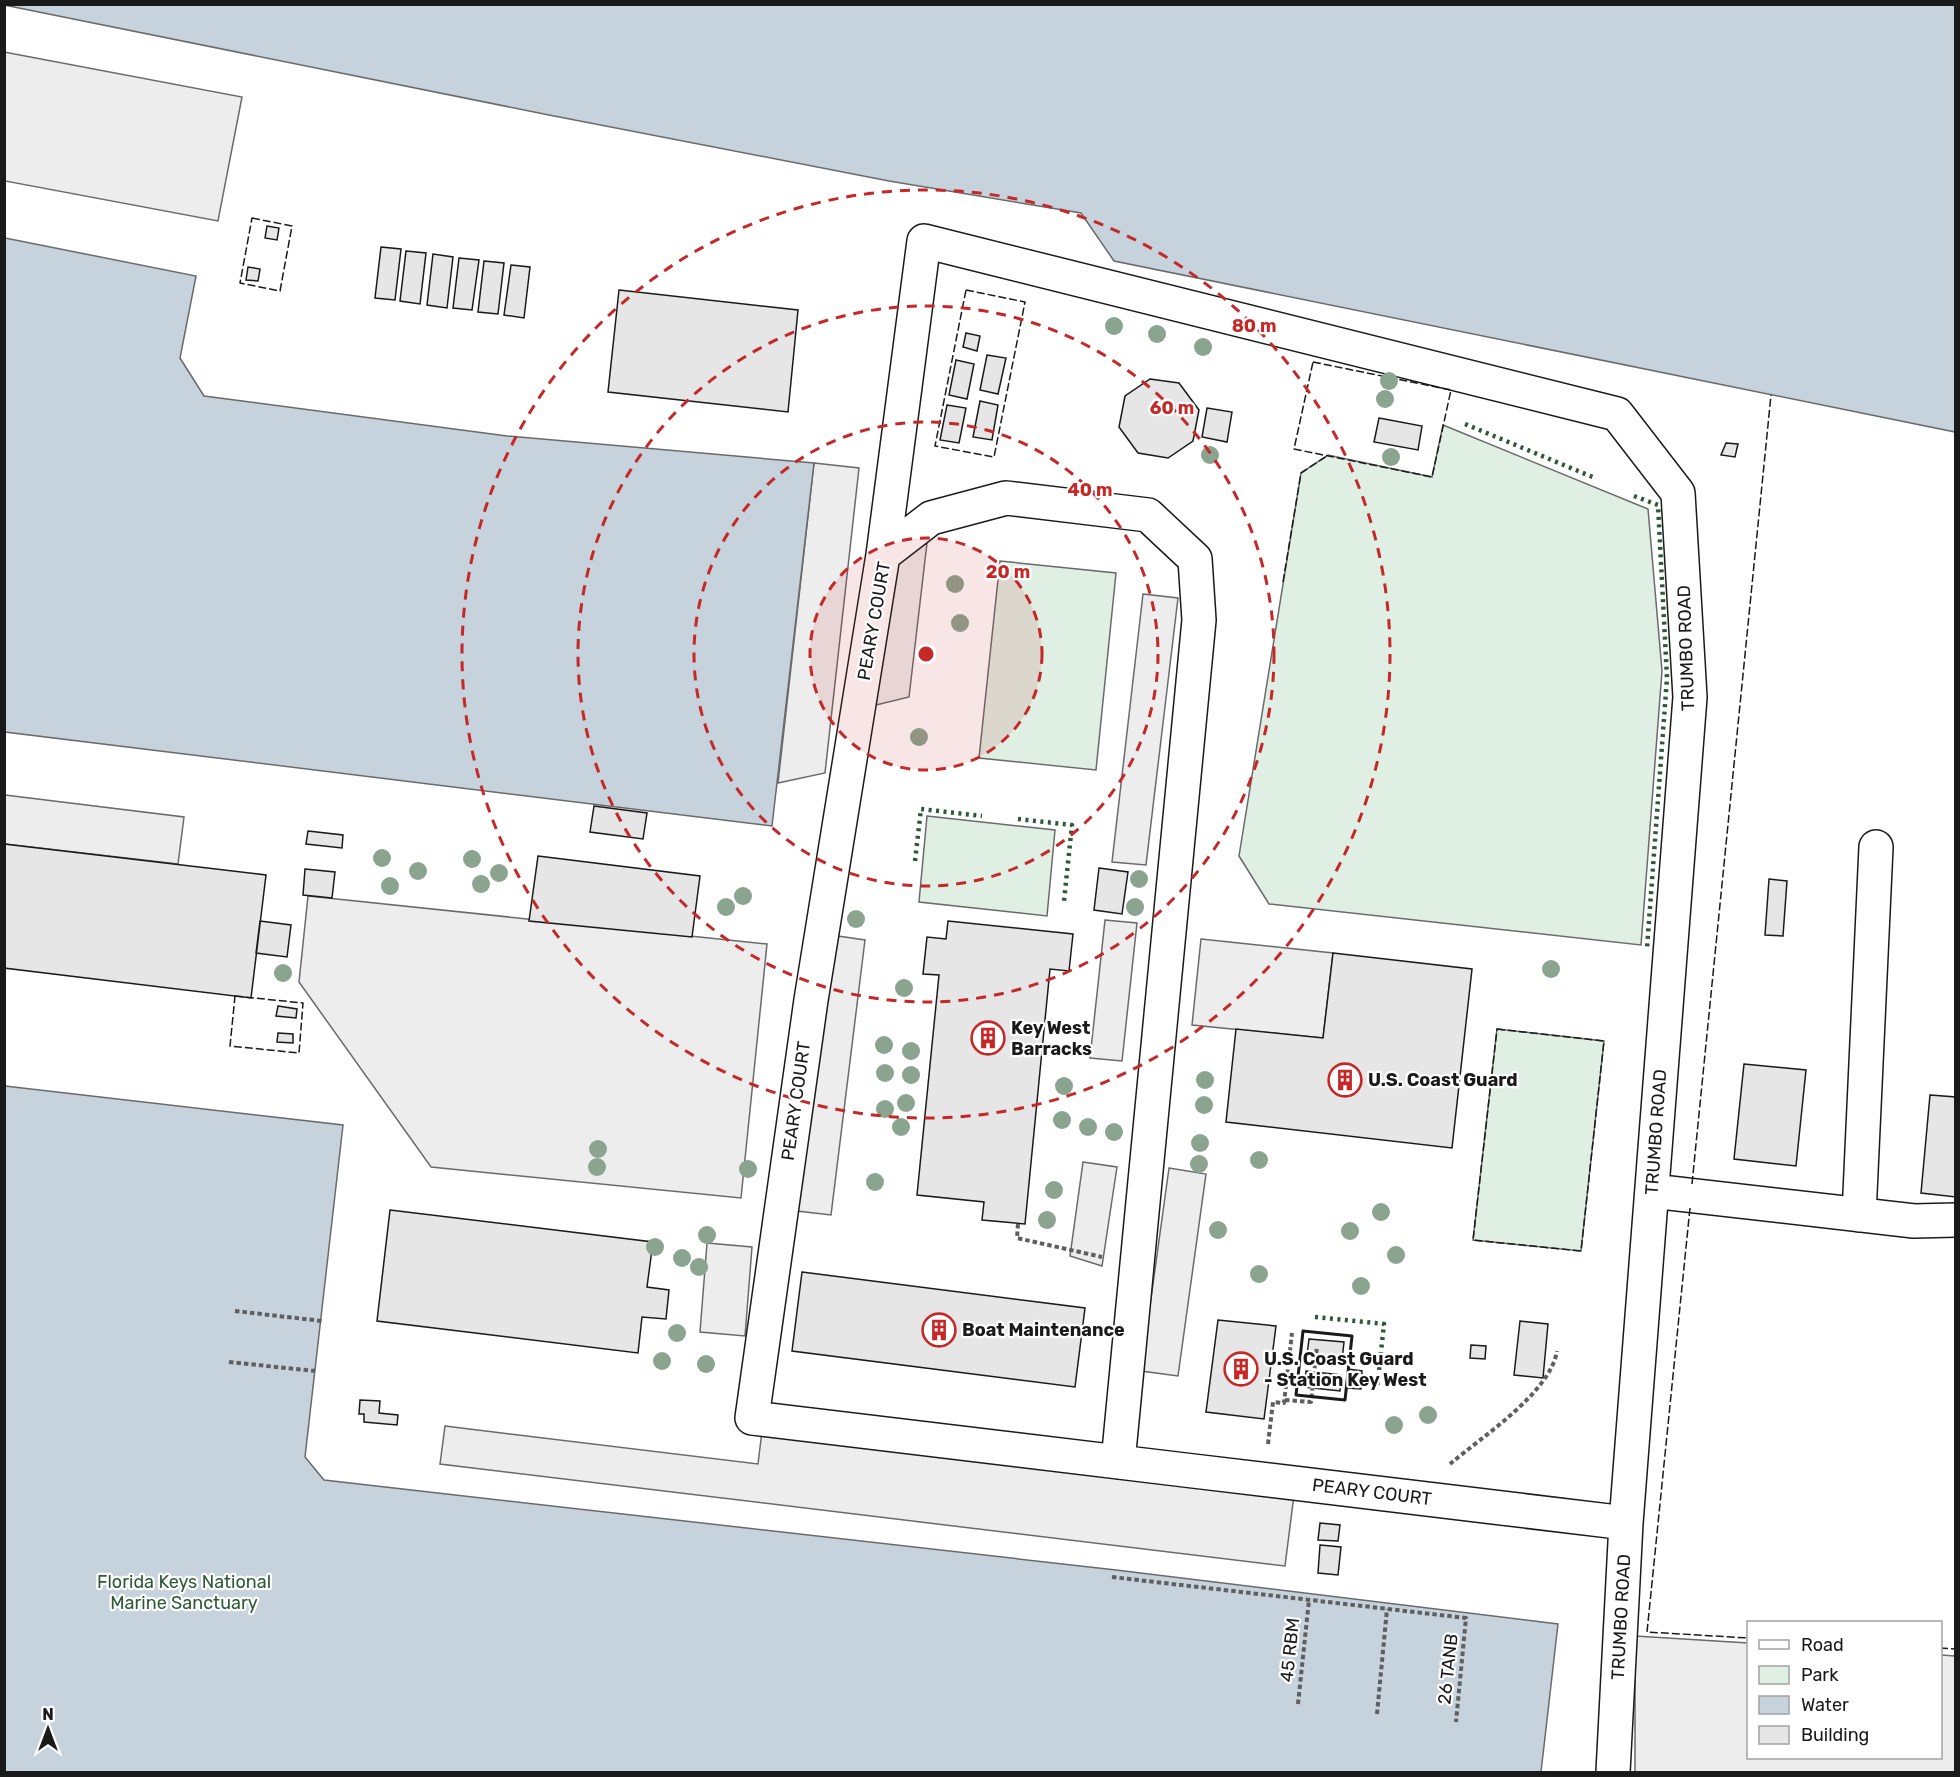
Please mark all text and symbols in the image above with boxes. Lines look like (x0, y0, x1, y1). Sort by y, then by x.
text: 80 m (1232, 315, 1276, 337)
text: 60 m (1150, 397, 1194, 419)
text: 40 m (1068, 479, 1112, 501)
street label: PEARY COURT (853, 560, 895, 682)
text: 20 m (986, 561, 1030, 583)
street label: TRUMBO ROAD (1673, 585, 1699, 711)
centre of rings (916, 644, 936, 664)
place label: Key West Barracks (1011, 1017, 1092, 1060)
building icon: Key West Barracks (970, 1020, 1006, 1056)
street label: PEARY COURT (777, 1040, 815, 1162)
building icon: U.S. Coast Guard (1327, 1062, 1363, 1098)
street label: TRUMBO ROAD (1641, 1068, 1671, 1196)
place label: U.S. Coast Guard (1368, 1069, 1518, 1091)
building icon: Boat Maintenance (921, 1312, 957, 1348)
place label: Boat Maintenance (962, 1319, 1125, 1341)
place label: U.S. Coast Guard - Station Key West (1264, 1348, 1427, 1391)
building icon: U.S. Coast Guard - Station Key West (1223, 1351, 1259, 1387)
street label: PEARY COURT (1311, 1474, 1433, 1510)
street label: TRUMBO ROAD (1607, 1554, 1635, 1680)
park label: Florida Keys National Marine Sanctuary (97, 1571, 271, 1614)
street label: 45 RBM (1276, 1617, 1304, 1683)
legend (1747, 1621, 1942, 1759)
street label: 26 TANB (1433, 1633, 1463, 1705)
text: Road (1801, 1634, 1844, 1656)
text: Park (1801, 1664, 1839, 1686)
text: Water (1801, 1694, 1849, 1716)
north arrow (18, 1699, 78, 1759)
text: N (42, 1705, 54, 1724)
text: Building (1801, 1724, 1869, 1746)

